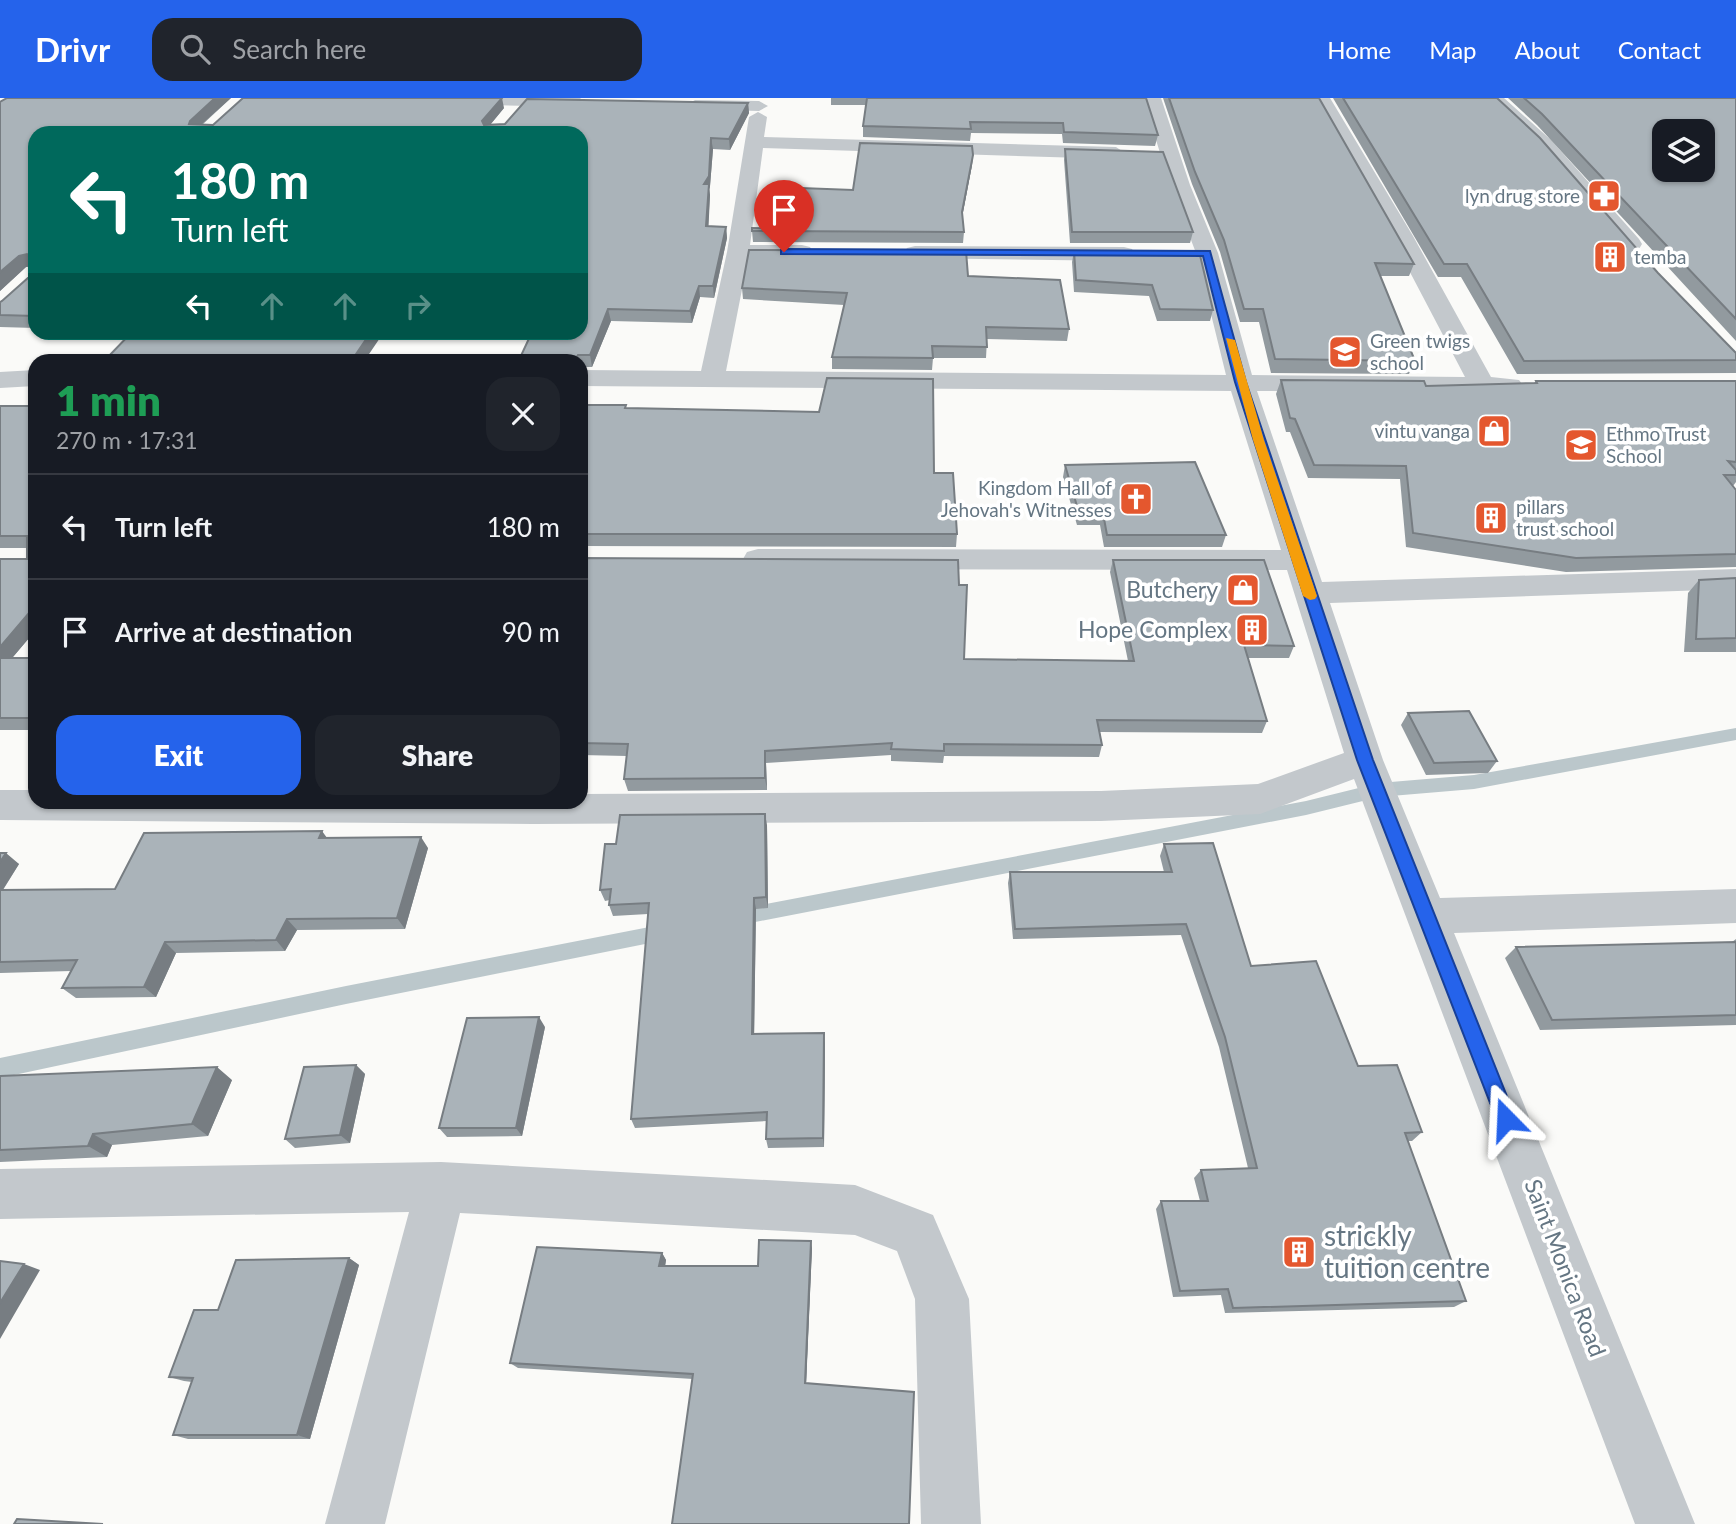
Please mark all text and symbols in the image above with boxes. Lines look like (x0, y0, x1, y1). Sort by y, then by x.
search box (152, 18, 642, 81)
text: Drivr (35, 29, 110, 69)
icon: search (176, 30, 214, 68)
text: Search here (232, 33, 366, 65)
text: Home (1327, 35, 1391, 64)
text: Map (1429, 35, 1477, 64)
text: About (1515, 35, 1580, 64)
text: Contact (1618, 35, 1701, 64)
map controls (1652, 119, 1715, 182)
button: layers (1652, 119, 1715, 182)
text: 180 m (171, 151, 309, 209)
icon: left (56, 154, 147, 245)
pharmacy icon: lyn drug store (1585, 177, 1623, 215)
pin (754, 180, 814, 252)
place label: lyn drug store (1465, 184, 1580, 207)
icon: arrive (765, 191, 803, 229)
text: Turn left (171, 210, 288, 249)
building icon: temba (1591, 238, 1629, 276)
place label: temba (1634, 245, 1687, 268)
icon: left (180, 287, 218, 325)
icon: ahead (253, 287, 291, 325)
icon: ahead (326, 287, 364, 325)
icon: right (399, 287, 437, 325)
place label: Green twigs school (1370, 329, 1470, 374)
school or university icon: Green twigs school (1326, 333, 1364, 371)
text: 1 min (56, 375, 161, 425)
button: close (486, 377, 560, 451)
shop icon: vintu vanga (1475, 412, 1513, 450)
place label: vintu vanga (1374, 419, 1470, 442)
place label: Ethmo Trust School (1606, 422, 1707, 467)
text: 270 m · 17:31 (56, 426, 198, 454)
school or university icon: Ethmo Trust School (1562, 426, 1600, 464)
place label: Kingdom Hall of Jehovah's Witnesses (941, 476, 1112, 521)
church icon: Kingdom Hall of Jehovah's Witnesses (1117, 480, 1155, 518)
place label: pillars trust school (1516, 495, 1614, 540)
building icon: pillars trust school (1472, 499, 1510, 537)
icon: left (56, 508, 94, 546)
text: Turn left (115, 511, 212, 543)
text: 180 m (487, 511, 560, 543)
shop icon: Butchery (1224, 571, 1262, 609)
place label: Butchery (1126, 575, 1218, 603)
building icon: Hope Complex (1233, 611, 1271, 649)
icon: arrive (56, 613, 94, 651)
place label: Hope Complex (1078, 615, 1229, 643)
text: Arrive at destination (115, 616, 352, 648)
text: 90 m (502, 616, 560, 648)
button: Exit (56, 715, 301, 795)
button: Share (315, 715, 560, 795)
position arrow (1469, 1082, 1543, 1156)
street label: Saint Monica Road (1519, 1175, 1613, 1360)
place label: strickly tuition centre (1324, 1218, 1490, 1284)
building icon: strickly tuition centre (1280, 1233, 1318, 1271)

